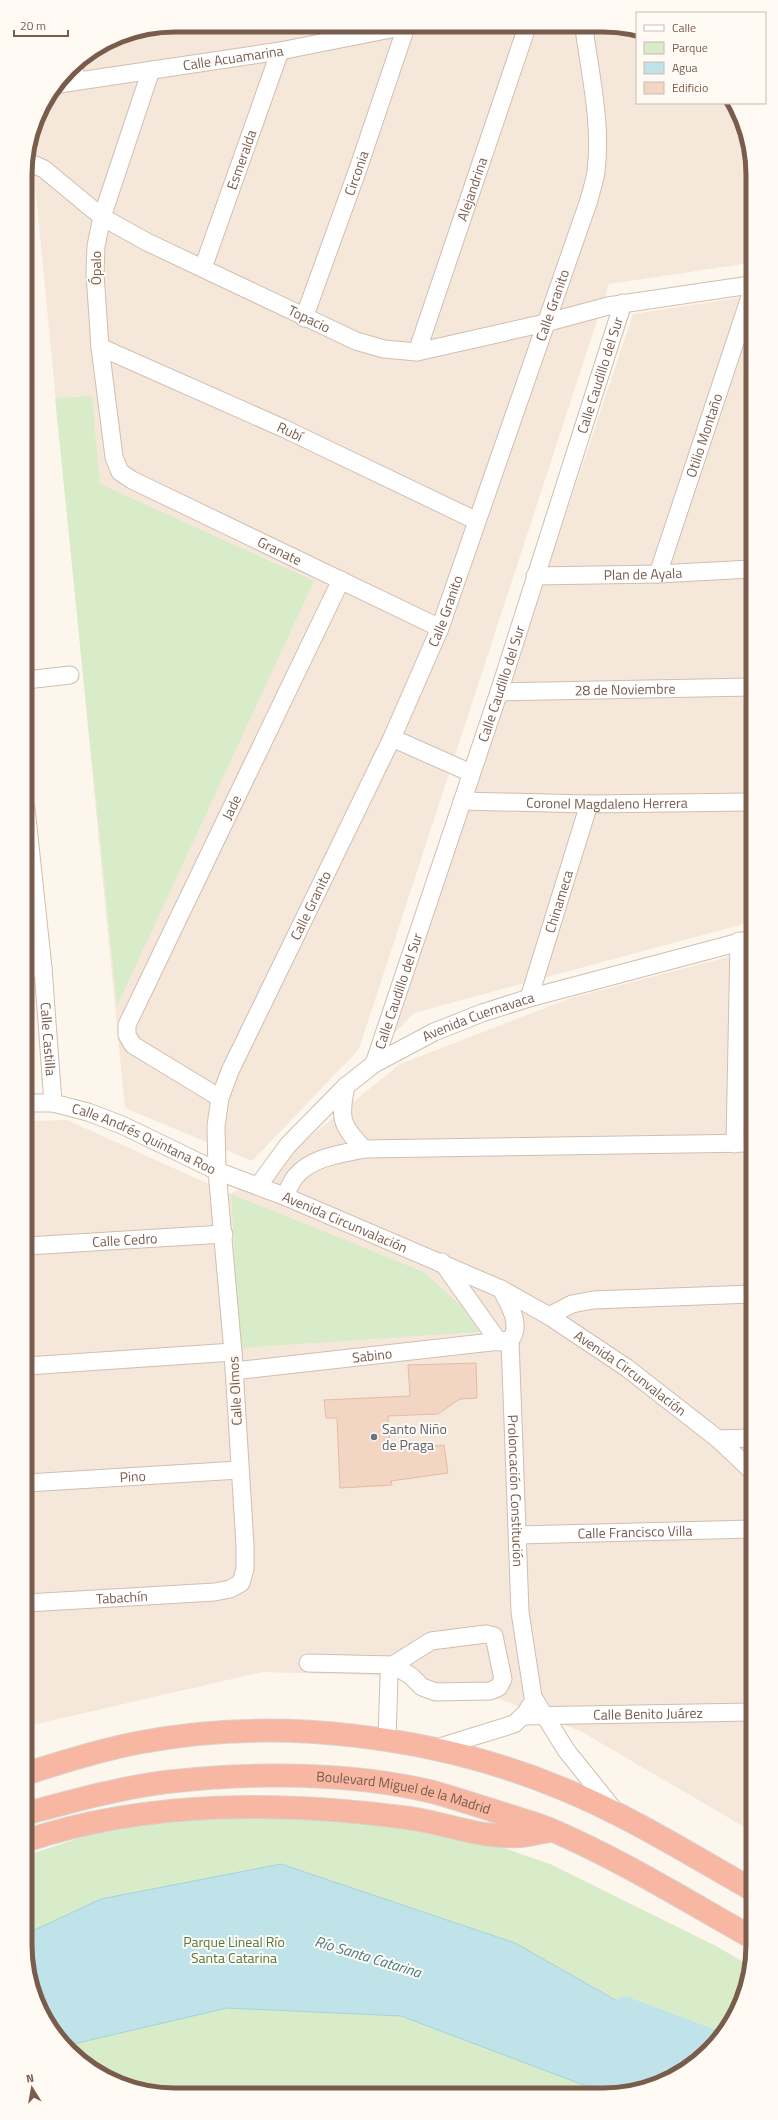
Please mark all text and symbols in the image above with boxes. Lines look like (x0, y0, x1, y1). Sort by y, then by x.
scale bar (14, 12, 68, 38)
legend (636, 12, 766, 104)
text: 20 m (20, 16, 46, 35)
text: Calle (672, 18, 696, 37)
text: Parque (672, 38, 708, 57)
street label: Calle Acuamarina (181, 40, 285, 75)
text: Agua (672, 58, 698, 77)
text: Edificio (672, 78, 708, 97)
street label: Esmeralda (221, 126, 261, 192)
street label: Circonia (338, 148, 373, 198)
street label: Alejandrina (451, 154, 492, 224)
street label: Ópalo (85, 251, 106, 285)
street label: Calle Granito (530, 266, 574, 344)
street label: Topacio (285, 299, 334, 337)
street label: Calle Caudillo del Sur (571, 314, 628, 436)
street label: Otilio Montaño (680, 390, 727, 480)
street label: Rubí (274, 416, 308, 447)
street label: Granate (254, 531, 306, 570)
street label: Plan de Ayala (603, 562, 683, 585)
street label: Calle Granito (422, 572, 468, 650)
street label: Calle Caudillo del Sur (472, 622, 530, 745)
street label: 28 de Noviembre (574, 678, 676, 700)
street label: Jade (216, 791, 246, 823)
street label: Coronel Magdaleno Herrera (526, 792, 688, 814)
street label: Calle Granito (284, 867, 336, 943)
street label: Chinameca (539, 867, 578, 935)
street label: Calle Caudillo del Sur (369, 930, 427, 1052)
street label: Avenida Cuernavaca (418, 986, 536, 1047)
street label: Calle Castilla (36, 1001, 62, 1077)
street label: Calle Andrés Quintana Roo (70, 1097, 220, 1179)
street label: Avenida Circunvalación (279, 1186, 411, 1258)
street label: Calle Cedro (92, 1227, 158, 1252)
street label: Avenida Circunvalación (570, 1325, 691, 1421)
street label: Sabino (351, 1342, 393, 1368)
street label: Calle Olmos (222, 1356, 247, 1426)
street label: Proloncación Constitución (503, 1414, 529, 1567)
place label: Santo Niño de Praga (382, 1418, 447, 1455)
marker: Santo Niño de Praga (369, 1432, 379, 1442)
street label: Pino (119, 1465, 147, 1487)
street label: Calle Francisco Villa (577, 1520, 693, 1543)
street label: Tabachín (95, 1585, 148, 1609)
street label: Calle Benito Juárez (593, 1702, 703, 1725)
street label: Boulevard Miguel de la Madrid (316, 1765, 494, 1819)
water label: Río Santa Catarina (312, 1929, 426, 1984)
park label: Parque Lineal Río Santa Catarina (183, 1931, 285, 1968)
north arrow (12, 2068, 52, 2108)
text: N (25, 2070, 35, 2087)

